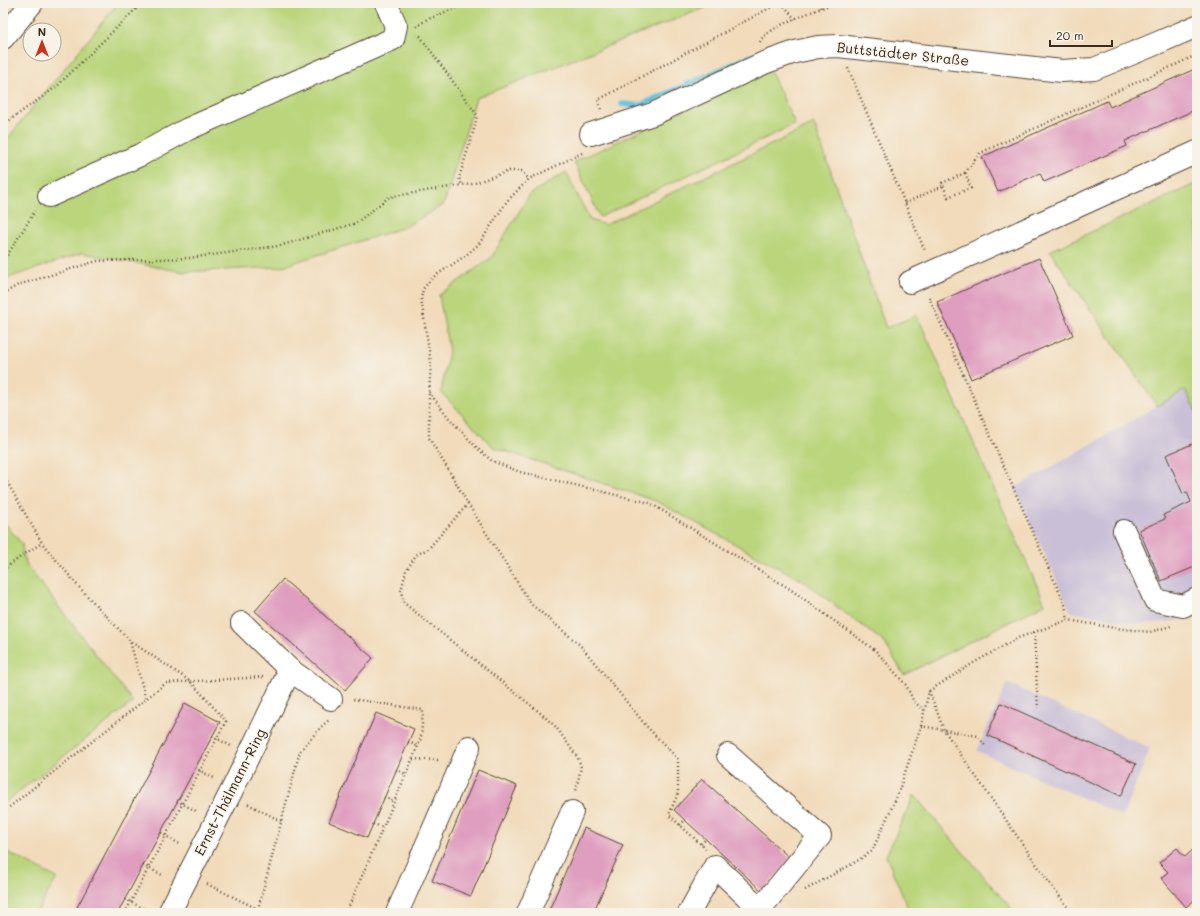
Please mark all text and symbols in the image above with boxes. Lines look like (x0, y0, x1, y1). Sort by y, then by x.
north arrow (22, 22, 62, 62)
scale bar (1050, 22, 1112, 48)
text: N (38, 24, 46, 39)
text: 20 m (1056, 27, 1084, 43)
street label: Buttstädter Straße (836, 37, 970, 70)
street label: Ernst-Thälmann-Ring (189, 725, 270, 858)

